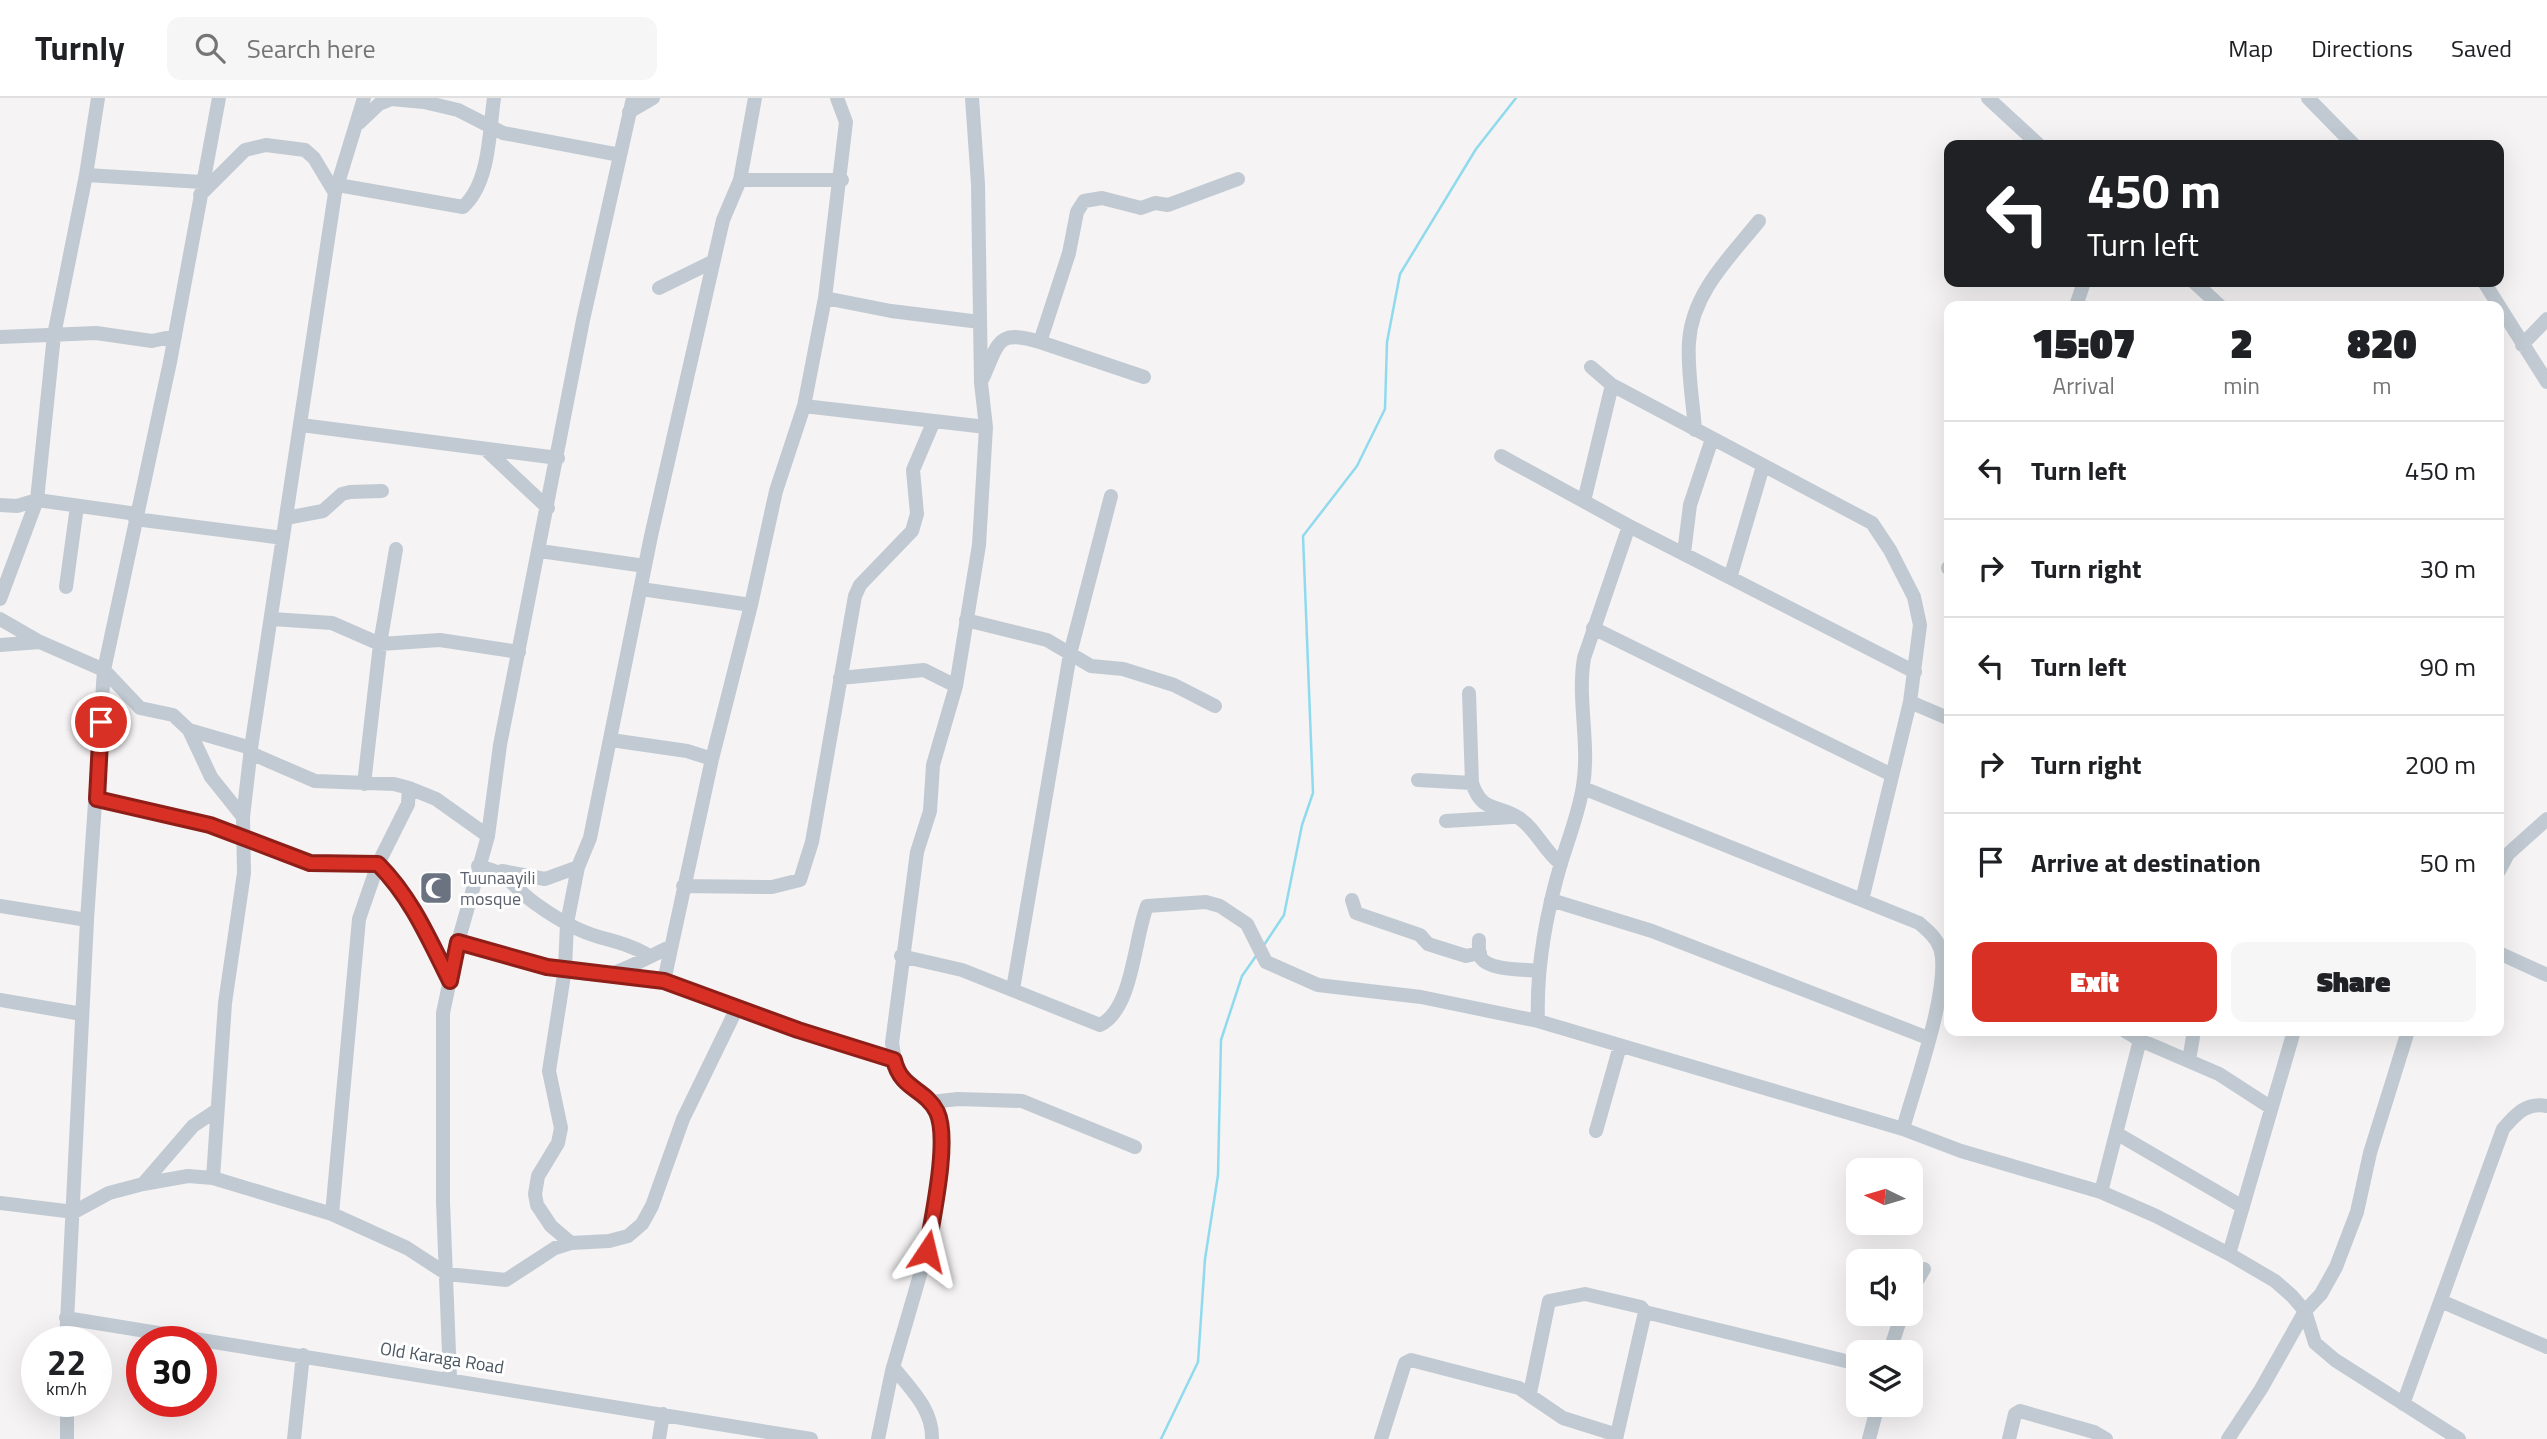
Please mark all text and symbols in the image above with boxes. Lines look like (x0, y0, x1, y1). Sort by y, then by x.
search box (167, 17, 657, 80)
text: Turnly (35, 23, 125, 73)
icon: search (191, 29, 229, 67)
text: Search here (247, 29, 376, 68)
text: Map (2228, 30, 2273, 66)
text: Directions (2311, 30, 2413, 66)
text: Saved (2451, 30, 2512, 66)
text: 450 m (2087, 152, 2221, 227)
icon: left (1972, 168, 2063, 259)
text: Turn left (2087, 220, 2199, 268)
text: 15:07 (2031, 310, 2136, 374)
text: 2 (2230, 310, 2253, 374)
text: 820 (2347, 310, 2417, 374)
text: Arrival (2052, 368, 2115, 403)
text: min (2223, 368, 2260, 403)
text: m (2372, 368, 2392, 403)
icon: left (1972, 451, 2010, 489)
text: Turn left (2031, 451, 2126, 490)
text: 450 m (2405, 451, 2476, 490)
icon: right (1972, 549, 2010, 587)
text: Turn right (2031, 549, 2142, 588)
text: 30 m (2419, 549, 2476, 588)
icon: left (1972, 647, 2010, 685)
text: Turn left (2031, 647, 2126, 686)
text: 90 m (2419, 647, 2476, 686)
pin (71, 692, 131, 752)
icon: arrive (82, 703, 120, 741)
icon: right (1972, 745, 2010, 783)
text: Turn right (2031, 745, 2142, 784)
text: 200 m (2405, 745, 2476, 784)
icon: arrive (1972, 843, 2010, 881)
text: Arrive at destination (2031, 843, 2261, 882)
text: 50 m (2419, 843, 2476, 882)
place label: Tuunaayili mosque (460, 864, 535, 912)
mosque icon: Tuunaayili mosque (417, 869, 455, 907)
button: Exit (1972, 942, 2217, 1022)
button: Share (2231, 942, 2476, 1022)
north arrow (1846, 1158, 1923, 1236)
map controls (1846, 1158, 1923, 1417)
position arrow (890, 1214, 964, 1288)
button: sound (1846, 1249, 1923, 1326)
speed limit sign: 30 (126, 1326, 217, 1417)
street label: Old Karaga Road (378, 1334, 506, 1381)
text: 22 (47, 1335, 86, 1389)
button: layers (1846, 1340, 1923, 1417)
text: km/h (46, 1375, 87, 1402)

